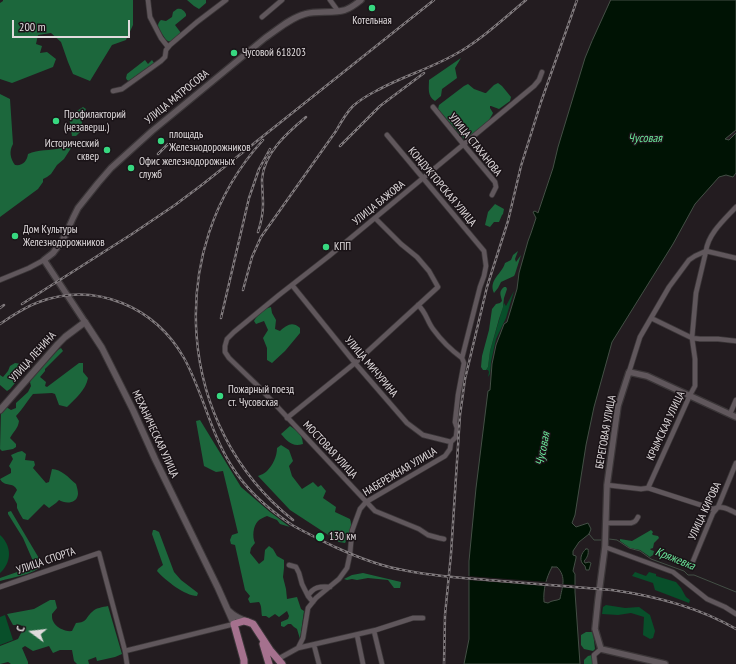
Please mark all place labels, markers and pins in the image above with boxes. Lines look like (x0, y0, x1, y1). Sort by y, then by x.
marker: Котельная (367, 3, 377, 13)
place label: Котельная (352, 14, 392, 28)
place label: Чусовой 618203 (242, 46, 306, 60)
marker: Чусовой 618203 (229, 48, 239, 58)
place label: Профилакторий (незаверш.) (64, 108, 126, 134)
marker: Профилакторий (незаверш.) (51, 116, 61, 126)
place label: площадь Железнодорожников (169, 128, 251, 154)
marker: площадь Железнодорожников (156, 136, 166, 146)
place label: Исторический сквер (45, 137, 99, 163)
marker: Исторический сквер (102, 145, 112, 155)
place label: Офис железнодорожных служб (139, 155, 235, 181)
marker: Офис железнодорожных служб (126, 163, 136, 173)
place label: Дом Культуры Железнодорожников (23, 223, 105, 249)
marker: Дом Культуры Железнодорожников (10, 231, 20, 241)
place label: КПП (334, 240, 351, 254)
marker: КПП (321, 242, 331, 252)
place label: Пожарный поезд ст. Чусовская (228, 383, 294, 409)
marker: Пожарный поезд ст. Чусовская (215, 391, 225, 401)
place label: 130 км (329, 530, 356, 544)
marker: 130 км (314, 531, 326, 543)

